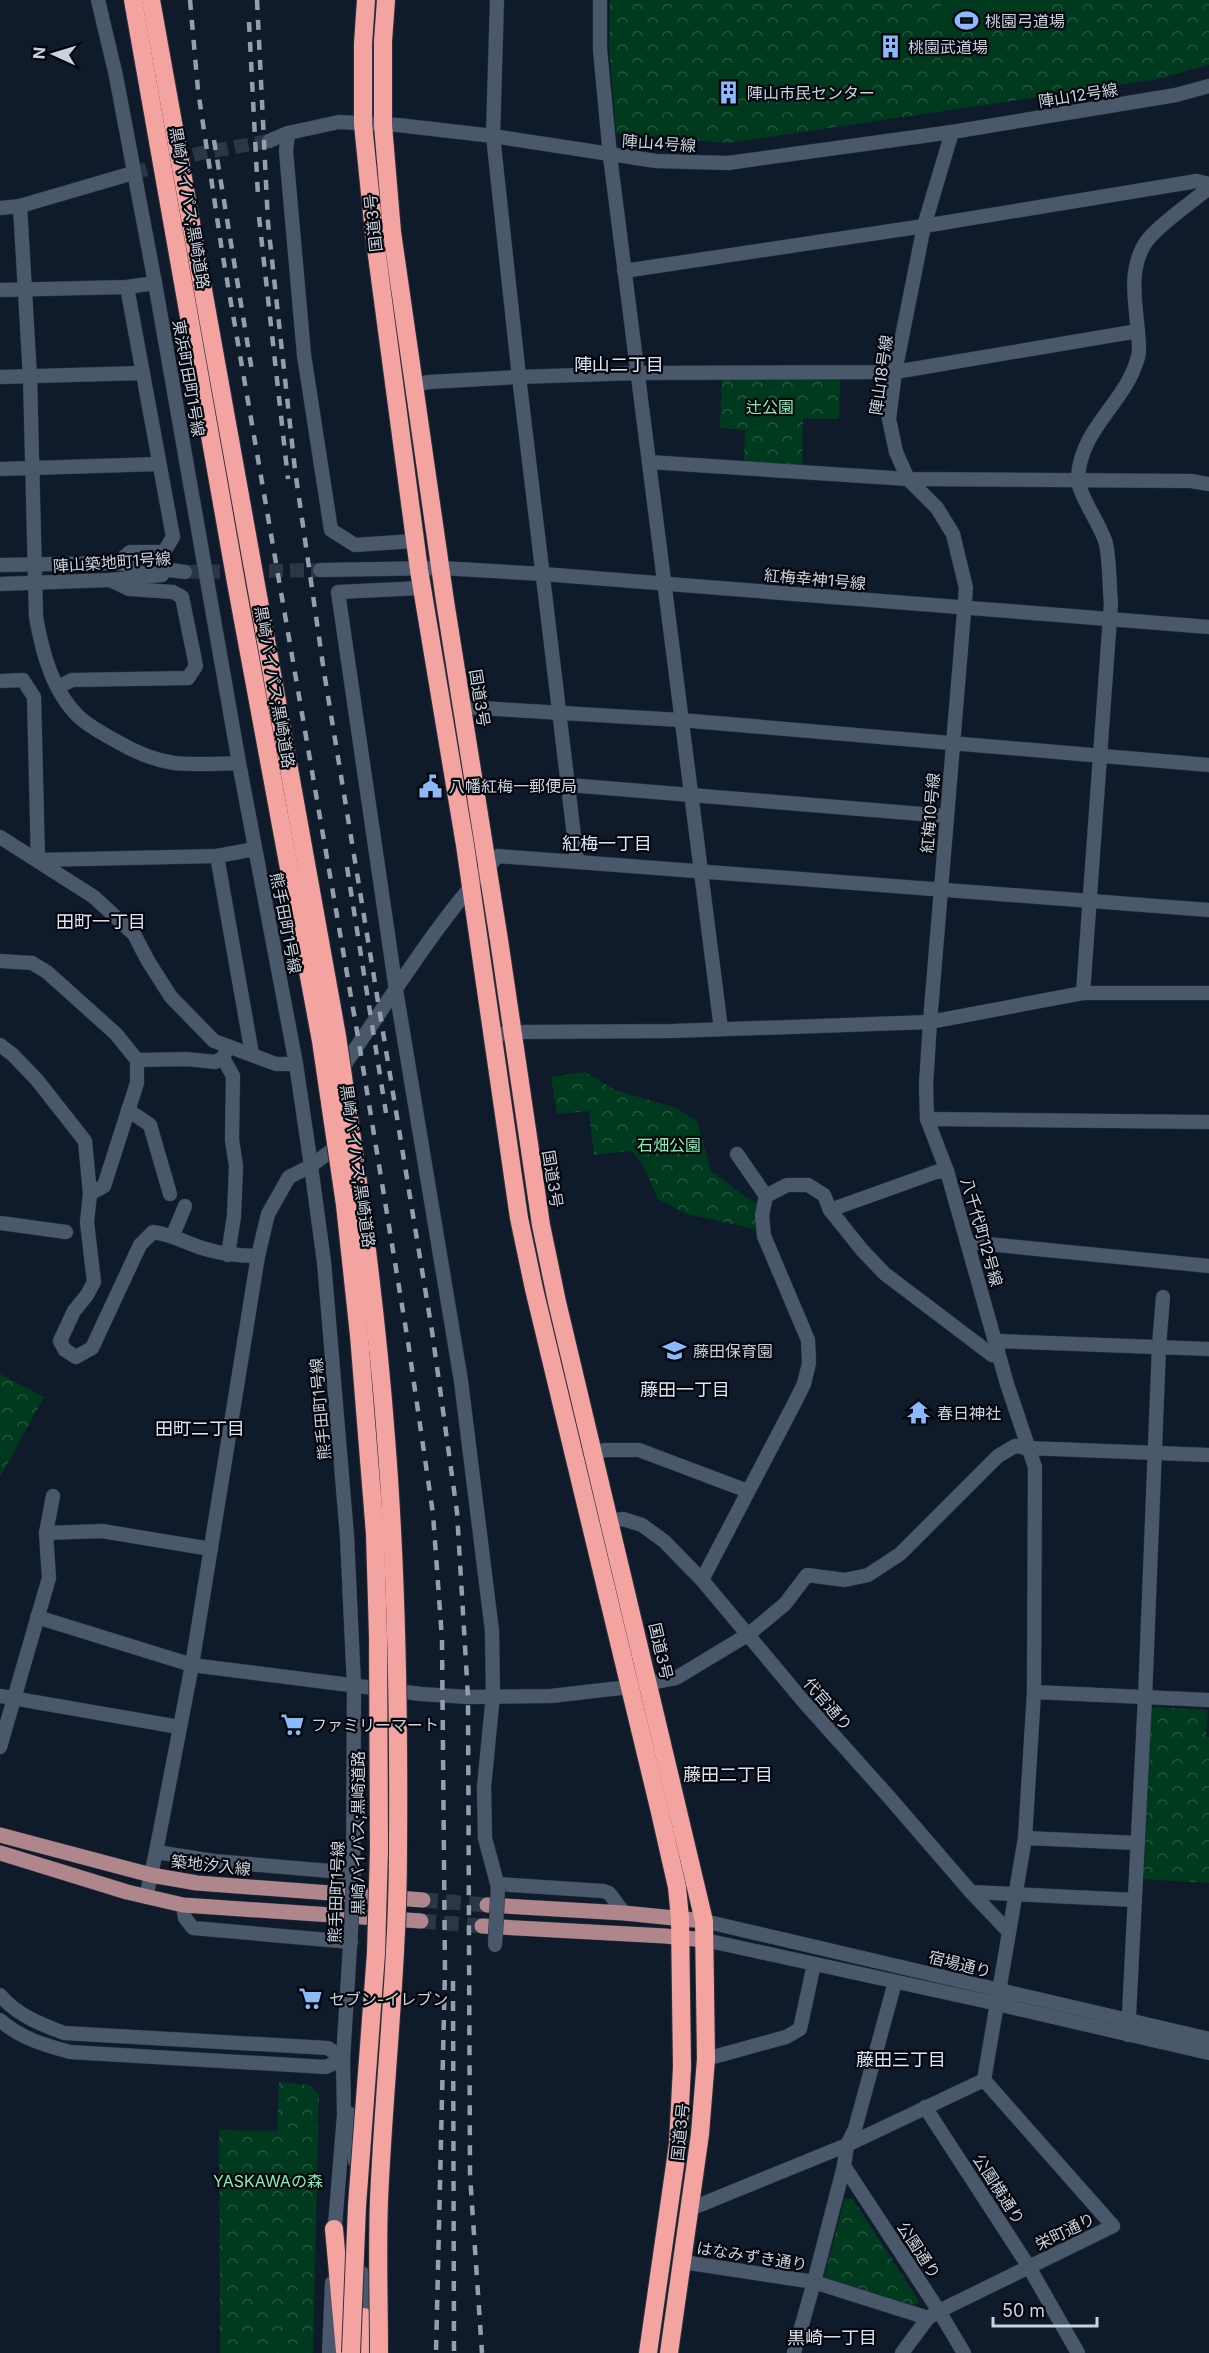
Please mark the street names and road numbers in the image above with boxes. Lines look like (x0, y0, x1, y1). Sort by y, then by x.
street label: 陣山12号線 (1037, 79, 1119, 111)
street label: 黒崎バイパス;黒崎道路 (166, 125, 214, 291)
street label: 陣山4号線 (621, 130, 697, 156)
street label: 国道3号 (360, 193, 386, 253)
street label: 東浜町田町1号線 (169, 318, 209, 438)
street label: 陣山18号線 (866, 334, 896, 416)
street label: 陣山築地町1号線 (52, 548, 172, 576)
street label: 紅梅幸神1号線 (763, 565, 867, 593)
street label: 黒崎バイパス;黒崎道路 (251, 604, 299, 770)
street label: 国道3号 (466, 668, 494, 728)
street label: 紅梅10号線 (917, 772, 943, 854)
street label: 熊手田町1号線 (266, 871, 306, 975)
street label: 黒崎バイパス;黒崎道路 (337, 1083, 379, 1249)
street label: 国道3号 (539, 1149, 567, 1209)
street label: 八千代町12号線 (957, 1175, 1007, 1289)
street label: 熊手田町1号線 (306, 1357, 334, 1461)
street label: 国道3号 (645, 1621, 677, 1681)
street label: 代官通り (799, 1673, 857, 1735)
street label: 黒崎バイパス;黒崎道路 (348, 1751, 368, 1915)
street label: 熊手田町1号線 (324, 1840, 348, 1944)
street label: 築地汐入線 (170, 1851, 252, 1879)
street label: 宿場通り (927, 1947, 993, 1981)
street label: 国道3号 (667, 2102, 693, 2162)
street label: 公園横通り (969, 2150, 1029, 2228)
street label: 栄町通り (1032, 2208, 1098, 2254)
street label: 公園通り (893, 2218, 945, 2282)
street label: はなみずき通り (695, 2237, 809, 2275)

